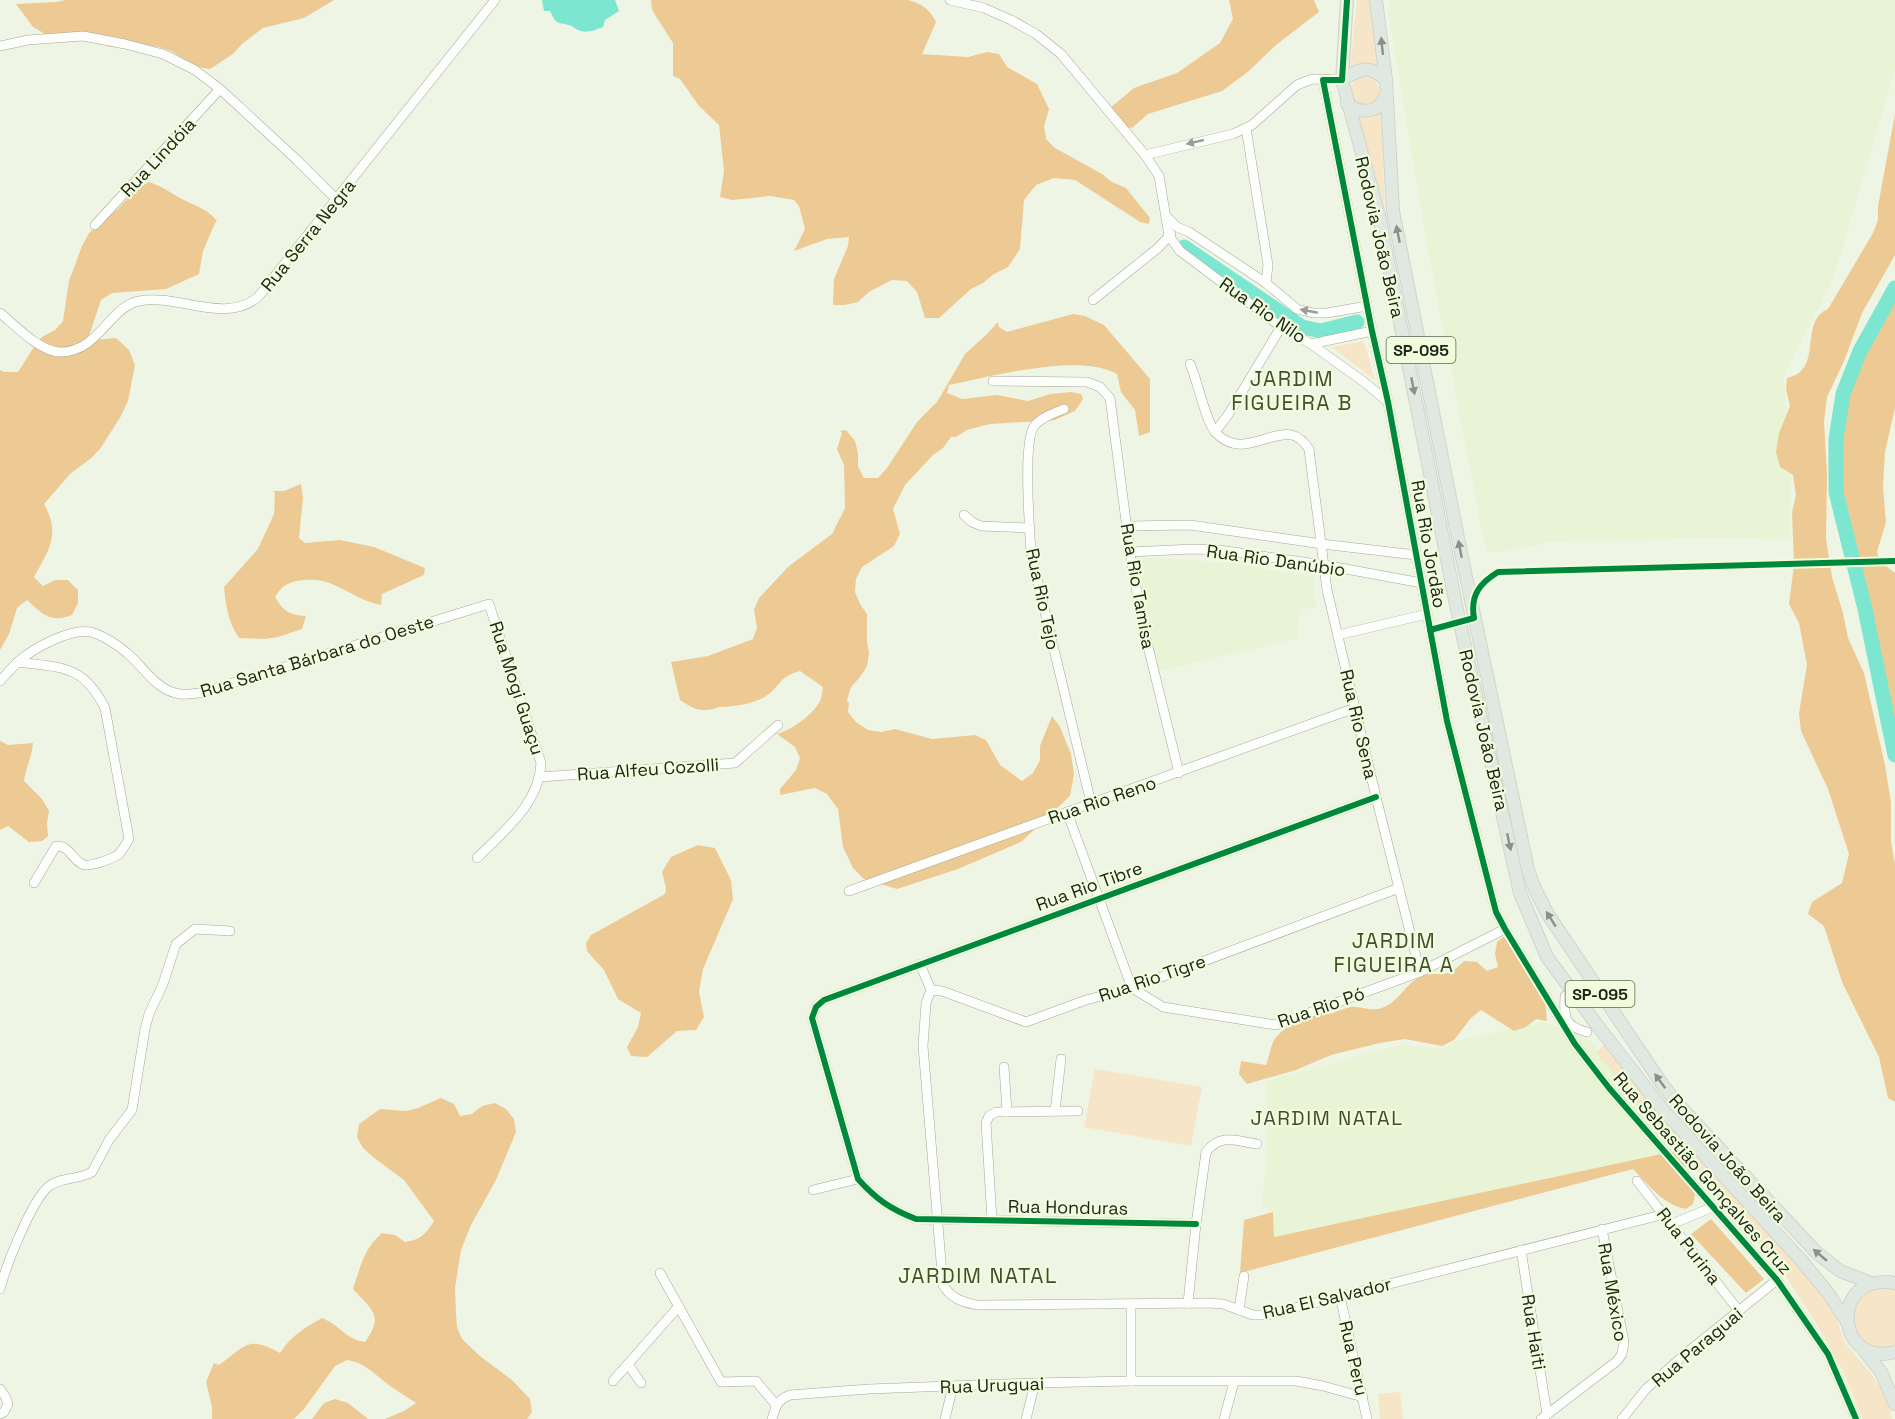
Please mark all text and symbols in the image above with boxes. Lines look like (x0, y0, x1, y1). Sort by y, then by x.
one-way arrow (1377, 37, 1387, 56)
street label: Rua Lindóia (115, 113, 201, 201)
one-way arrow (1186, 138, 1205, 148)
street label: Rodovia João Beira (1350, 154, 1410, 320)
street label: Rua Serra Negra (256, 174, 360, 296)
one-way arrow (1393, 224, 1402, 243)
street label: Rua Rio Nilo (1215, 272, 1311, 348)
one-way arrow (1300, 306, 1319, 315)
road number: SP-095 (1386, 337, 1456, 363)
district label: JARDIM FIGUEIRA B (1231, 365, 1353, 416)
one-way arrow (1409, 377, 1418, 396)
street label: Rua Rio Jordão (1406, 478, 1452, 610)
street label: Rua Rio Tamisa (1116, 521, 1160, 651)
street label: Rua Rio Danúbio (1205, 539, 1347, 581)
one-way arrow (1455, 539, 1464, 558)
street label: Rua Rio Tejo (1021, 546, 1065, 652)
street label: Rua Santa Bárbara do Oeste (197, 609, 437, 703)
street label: Rua Mogi Guaçu (485, 618, 549, 758)
street label: Rodovia João Beira (1454, 647, 1514, 813)
street label: Rua Rio Sena (1335, 667, 1383, 781)
street label: Rua Alfeu Cozolli (576, 753, 720, 785)
street label: Rua Rio Reno (1045, 771, 1159, 829)
one-way arrow (1505, 833, 1514, 852)
street label: Rua Rio Tibre (1032, 856, 1146, 916)
one-way arrow (1545, 912, 1557, 928)
district label: JARDIM FIGUEIRA A (1334, 927, 1454, 978)
street label: Rua Rio Tigre (1095, 949, 1209, 1007)
street label: Rua Rio Pó (1274, 981, 1368, 1033)
road number: SP-095 (1566, 981, 1634, 1007)
street label: Rua Sebastião Gonçalves Cruz (1609, 1067, 1797, 1279)
one-way arrow (1654, 1073, 1666, 1089)
street label: Rodovia João Beira (1664, 1089, 1792, 1227)
district label: JARDIM NATAL (1250, 1105, 1404, 1131)
street label: Rua Honduras (1008, 1194, 1128, 1220)
street label: Rua Purina (1652, 1203, 1726, 1289)
street label: Rua México (1593, 1241, 1633, 1343)
one-way arrow (1812, 1249, 1828, 1262)
district label: JARDIM NATAL (898, 1262, 1058, 1289)
street label: Rua El Salvador (1260, 1272, 1394, 1324)
street label: Rua Haiti (1517, 1292, 1551, 1372)
street label: Rua Paraguai (1647, 1302, 1747, 1392)
street label: Rua Peru (1334, 1318, 1374, 1398)
street label: Rua Uruguai (939, 1372, 1045, 1398)

